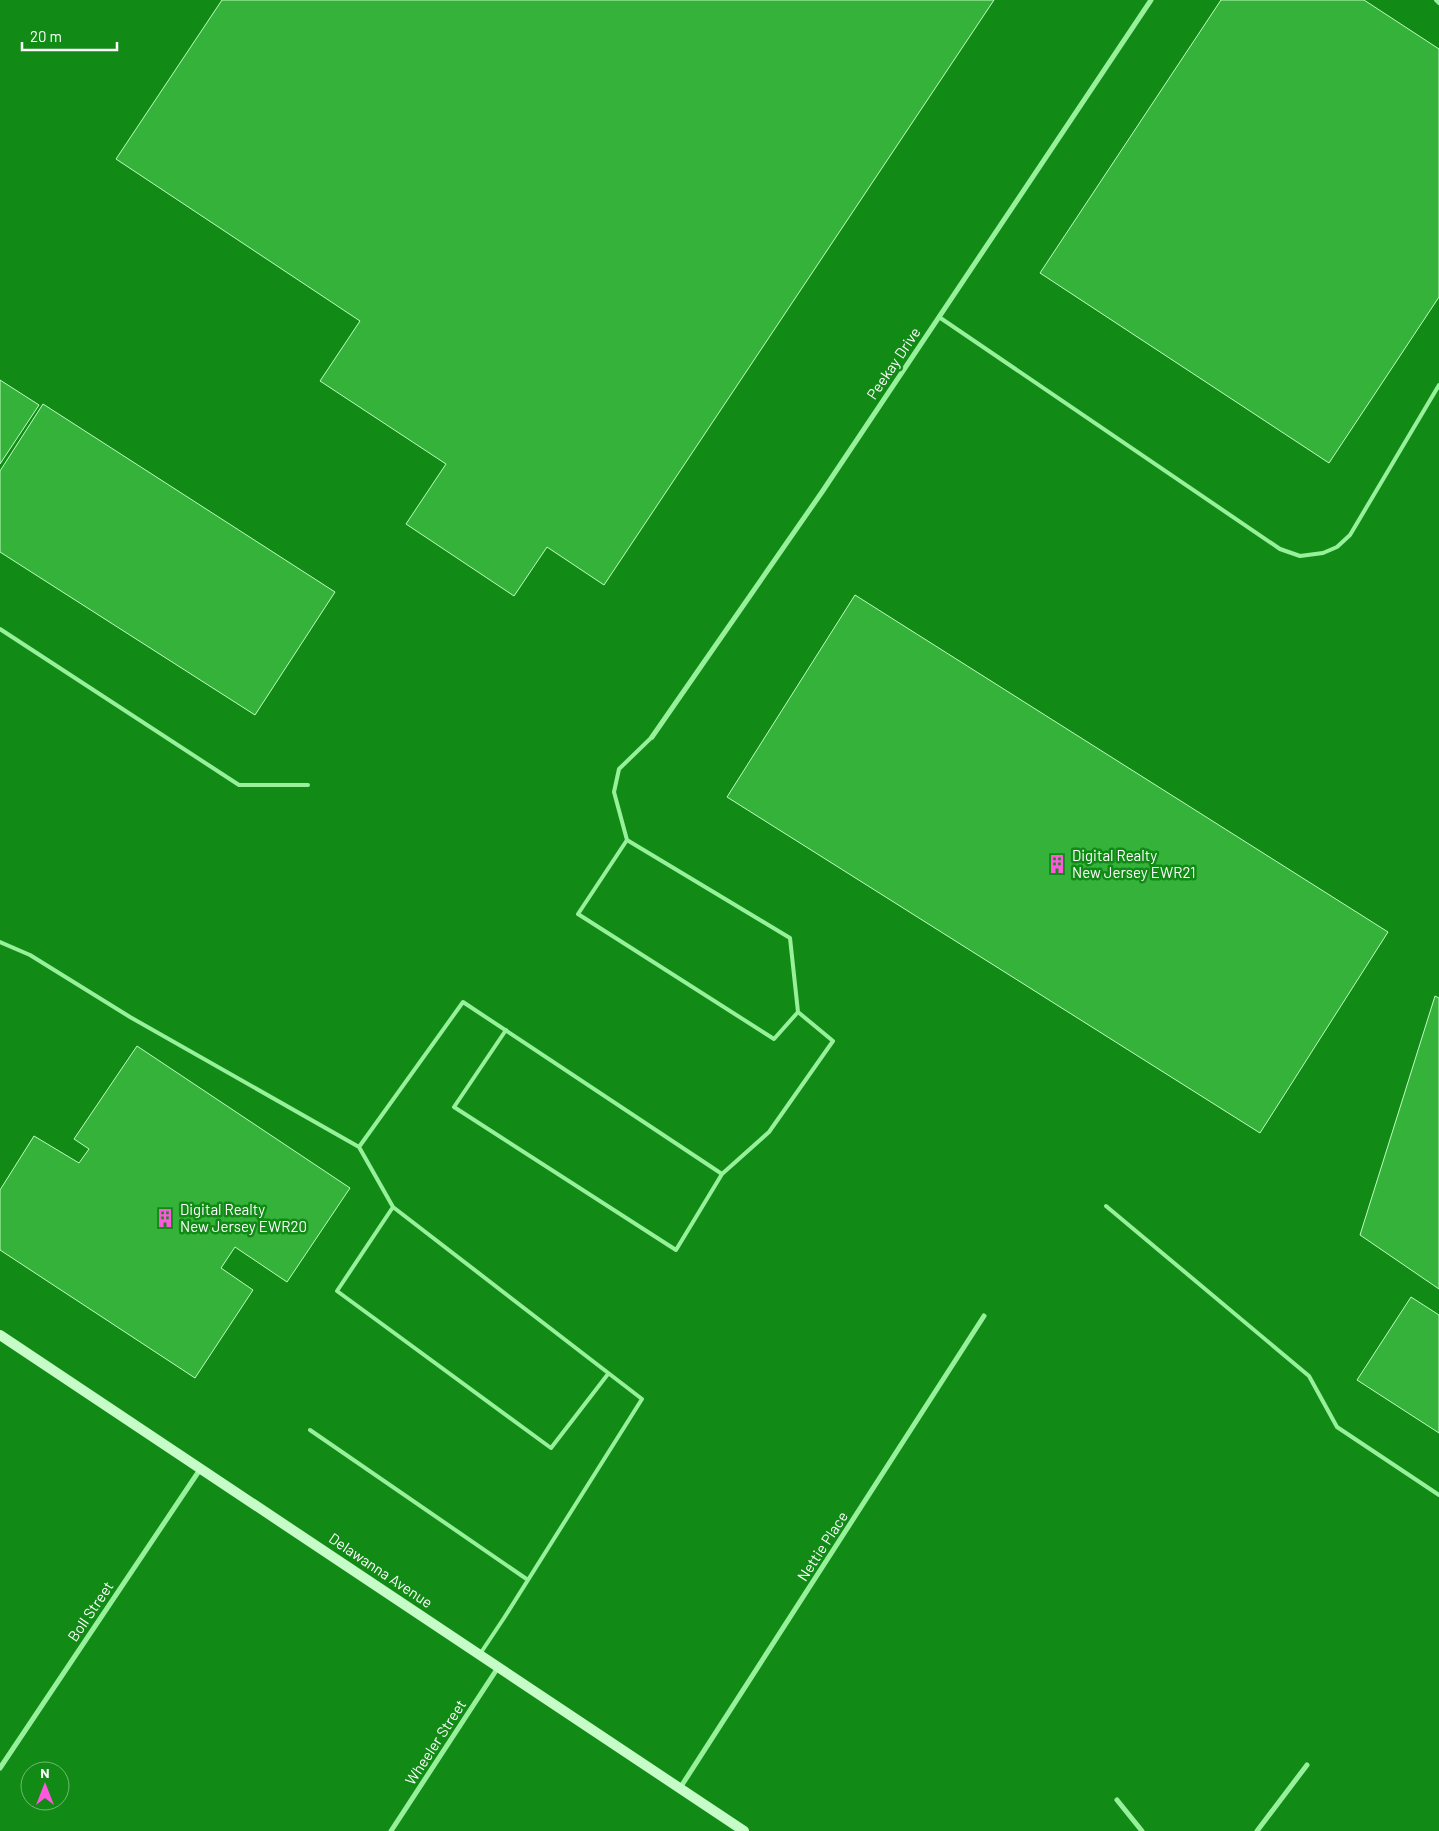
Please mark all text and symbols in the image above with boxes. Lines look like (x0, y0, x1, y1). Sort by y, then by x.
scale bar (22, 20, 118, 52)
text: 20 m (30, 27, 62, 45)
street label: Peekay Drive (862, 324, 924, 402)
place label: Digital Realty New Jersey EWR21 (1072, 846, 1195, 881)
building icon: Digital Realty New Jersey EWR21 (1046, 853, 1068, 875)
place label: Digital Realty New Jersey EWR20 (180, 1200, 307, 1235)
building icon: Digital Realty New Jersey EWR20 (154, 1207, 176, 1229)
street label: Nettie Place (793, 1508, 851, 1584)
street label: Delawanna Avenue (326, 1529, 436, 1611)
street label: Boll Street (63, 1578, 117, 1644)
street label: Wheeler Street (401, 1696, 469, 1788)
north arrow (20, 1761, 70, 1811)
text: N (40, 1764, 50, 1781)

